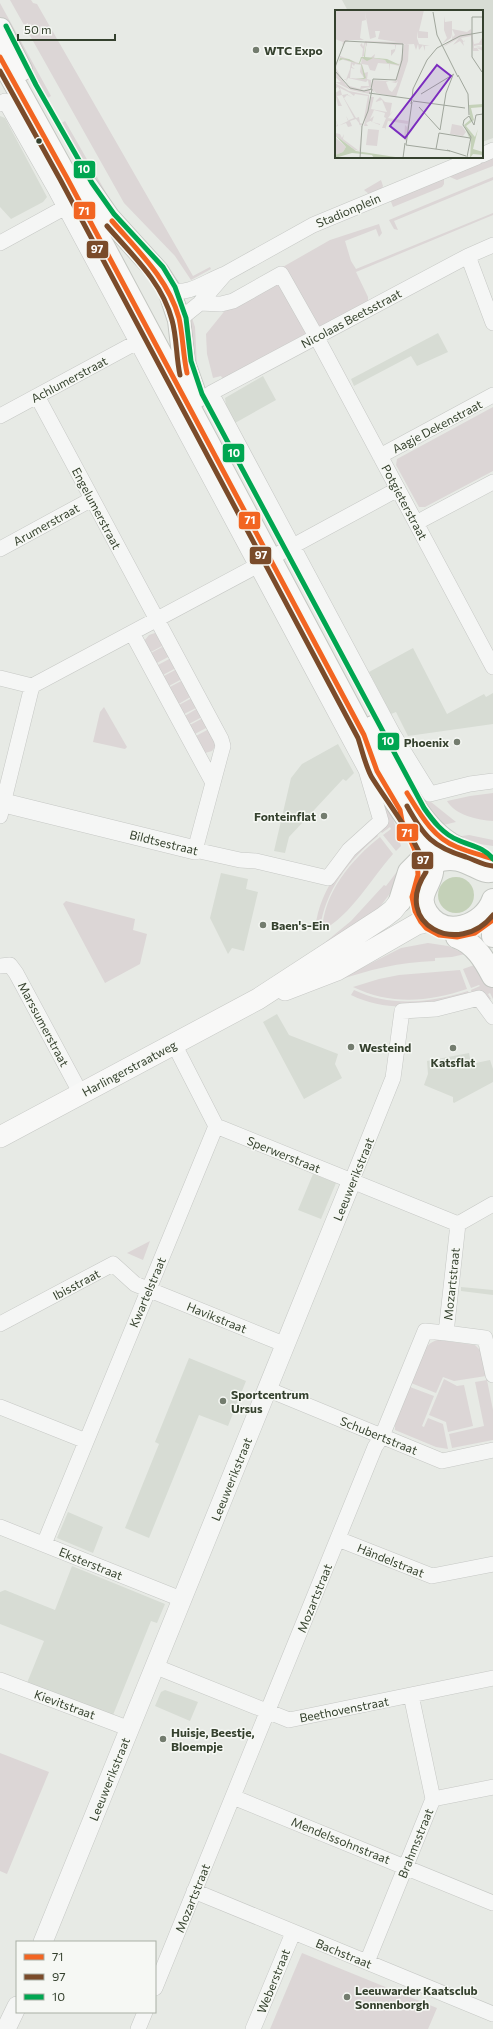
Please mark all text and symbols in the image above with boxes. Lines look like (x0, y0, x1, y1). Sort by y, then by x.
inset map (335, 10, 483, 158)
scale bar (18, 16, 115, 42)
text: 50 m (24, 22, 52, 36)
place label: WTC Expo (264, 43, 323, 57)
marker: WTC Expo (251, 45, 261, 55)
unlabelled marker (34, 136, 44, 146)
line badge: 10 (73, 160, 96, 179)
text: 10 (78, 162, 90, 175)
street label: Stadionplein (314, 190, 382, 230)
line badge: 71 (73, 201, 96, 220)
text: 71 (78, 204, 90, 217)
line badge: 97 (86, 240, 109, 259)
text: 97 (91, 242, 103, 255)
street label: Nicolaas Beetsstraat (298, 286, 404, 350)
street label: Achlumerstraat (28, 353, 110, 405)
street label: Aagje Dekenstraat (390, 396, 484, 456)
line badge: 10 (222, 443, 245, 463)
text: 10 (228, 446, 240, 459)
street label: Potgieterstraat (379, 462, 431, 542)
street label: Engelumerstraat (70, 465, 124, 551)
street label: Arumerstraat (10, 500, 82, 548)
line badge: 71 (238, 511, 261, 530)
text: 71 (244, 513, 256, 526)
line badge: 97 (249, 546, 272, 565)
text: 97 (255, 548, 267, 561)
line badge: 10 (377, 732, 400, 751)
text: 10 (382, 734, 394, 747)
place label: Phoenix (404, 735, 449, 749)
marker: Phoenix (452, 737, 462, 747)
place label: Fonteinflat (254, 809, 316, 823)
marker: Fonteinflat (319, 811, 329, 821)
line badge: 71 (396, 823, 419, 842)
text: 71 (401, 826, 413, 839)
street label: Bildtsestraat (128, 827, 200, 857)
line badge: 97 (411, 851, 434, 870)
text: 97 (417, 853, 429, 866)
place label: Baen's-Ein (271, 918, 329, 932)
marker: Baen's-Ein (258, 920, 268, 930)
street label: Marssumerstraat (16, 979, 72, 1069)
street label: Harlingerstraatweg (79, 1037, 179, 1099)
place label: Westeind (359, 1040, 411, 1054)
marker: Westeind (346, 1042, 356, 1052)
marker: Katsflat (448, 1043, 458, 1053)
place label: Katsflat (431, 1055, 475, 1069)
street label: Sperwerstraat (245, 1133, 323, 1175)
street label: Leeuwerikstraat (330, 1135, 376, 1223)
street label: Mozartstraat (440, 1247, 462, 1321)
street label: Kwartelstraat (126, 1255, 168, 1329)
street label: Ibisstraat (50, 1266, 102, 1302)
street label: Havikstraat (185, 1299, 249, 1335)
place label: Sportcentrum Ursus (231, 1387, 309, 1415)
marker: Sportcentrum Ursus (218, 1396, 228, 1406)
street label: Schubertstraat (338, 1413, 420, 1457)
street label: Leeuwerikstraat (208, 1435, 254, 1523)
street label: Händelstraat (356, 1540, 427, 1580)
street label: Eksterstraat (57, 1544, 125, 1582)
street label: Mozartstraat (294, 1561, 334, 1634)
street label: Kievitstraat (33, 1686, 98, 1722)
street label: Beethovenstraat (298, 1693, 390, 1725)
place label: Huisje, Beestje, Bloempje (171, 1725, 254, 1753)
marker: Huisje, Beestje, Bloempje (158, 1734, 168, 1744)
street label: Leeuwerikstraat (86, 1735, 132, 1823)
street label: Brahmsstraat (395, 1806, 435, 1880)
street label: Mendelssohnstraat (290, 1814, 393, 1866)
street label: Mozartstraat (172, 1861, 212, 1934)
street label: Bachstraat (314, 1935, 374, 1971)
legend (16, 1941, 156, 2013)
street label: Weberstraat (254, 1947, 292, 2015)
text: 71 (52, 1949, 63, 1963)
text: 97 (52, 1969, 66, 1983)
place label: Leeuwarder Kaatsclub Sonnenborgh (355, 1983, 478, 2011)
text: 10 (52, 1989, 65, 2003)
marker: Leeuwarder Kaatsclub Sonnenborgh (342, 1992, 352, 2002)

